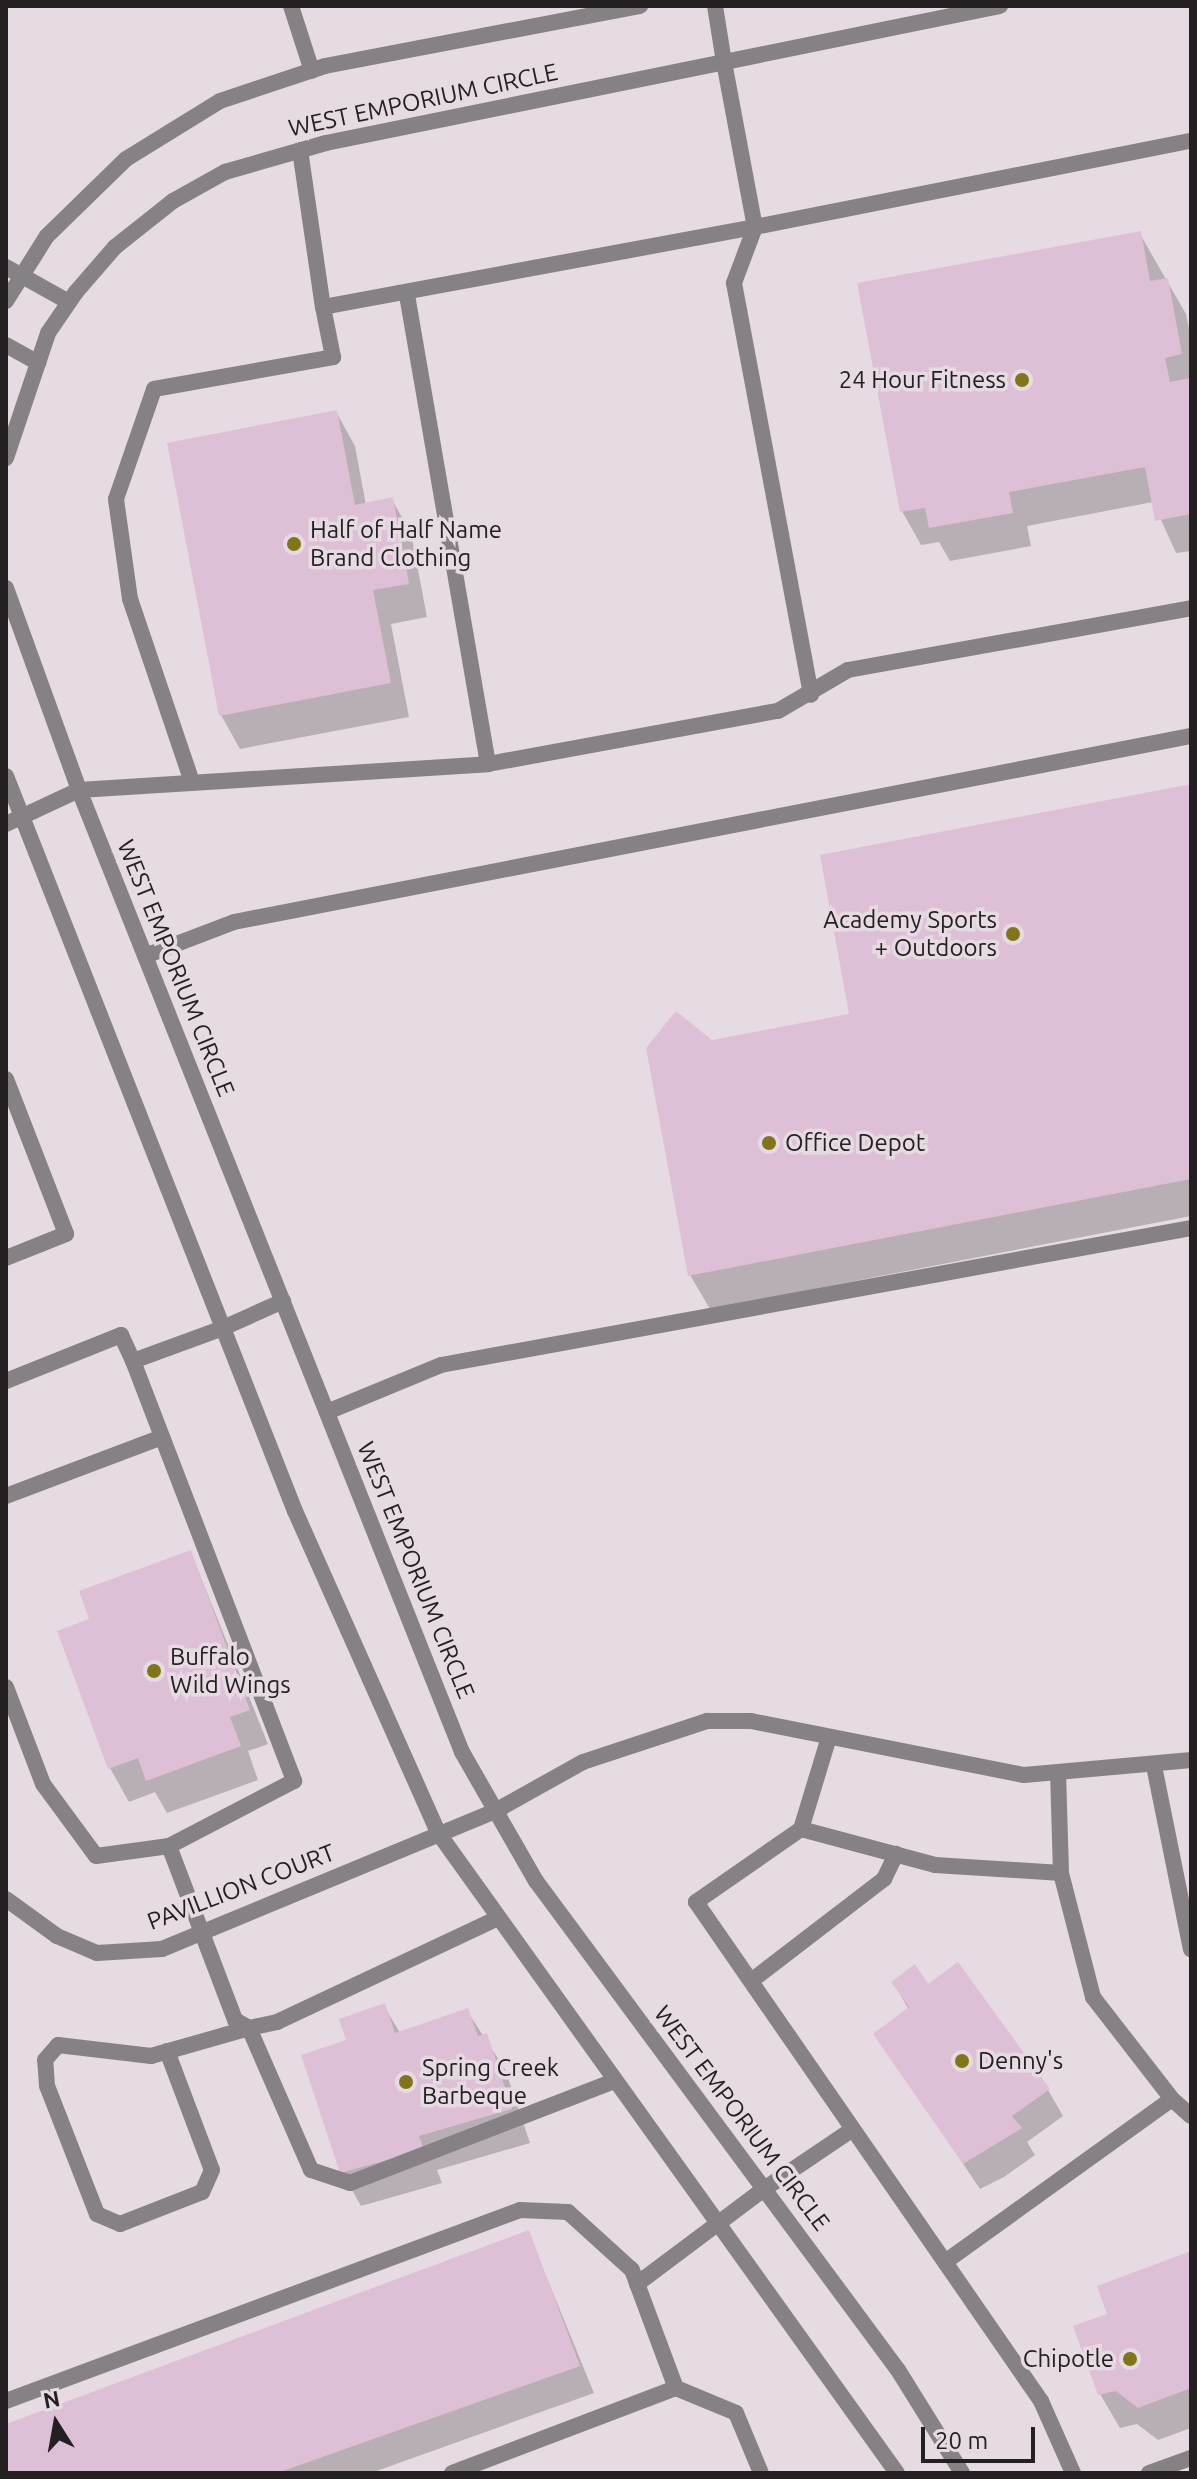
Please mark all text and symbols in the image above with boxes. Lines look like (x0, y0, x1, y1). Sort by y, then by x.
street label: WEST EMPORIUM CIRCLE (286, 57, 560, 143)
place label: 24 Hour Fitness (839, 366, 1006, 394)
marker: 24 Hour Fitness (1013, 371, 1031, 389)
place label: Half of Half Name Brand Clothing (310, 516, 502, 572)
marker: Half of Half Name Brand Clothing (285, 535, 303, 553)
street label: WEST EMPORIUM CIRCLE (111, 835, 241, 1101)
place label: Academy Sports + Outdoors (823, 906, 997, 962)
marker: Academy Sports + Outdoors (1004, 925, 1022, 943)
place label: Office Depot (785, 1129, 925, 1157)
marker: Office Depot (760, 1134, 778, 1152)
street label: WEST EMPORIUM CIRCLE (351, 1437, 481, 1703)
place label: Buffalo Wild Wings (170, 1643, 291, 1699)
marker: Buffalo Wild Wings (145, 1662, 163, 1680)
street label: PAVILLION COURT (143, 1838, 339, 1936)
street label: WEST EMPORIUM CIRCLE (648, 2000, 836, 2236)
place label: Denny's (978, 2047, 1063, 2075)
marker: Denny's (953, 2052, 971, 2070)
place label: Spring Creek Barbeque (422, 2054, 559, 2110)
marker: Spring Creek Barbeque (397, 2073, 415, 2091)
place label: Chipotle (1023, 2345, 1114, 2373)
marker: Chipotle (1121, 2350, 1139, 2368)
north arrow (16, 2383, 96, 2463)
text: N (41, 2385, 62, 2413)
scale bar (925, 2411, 1039, 2461)
text: 20 m (935, 2427, 988, 2454)

